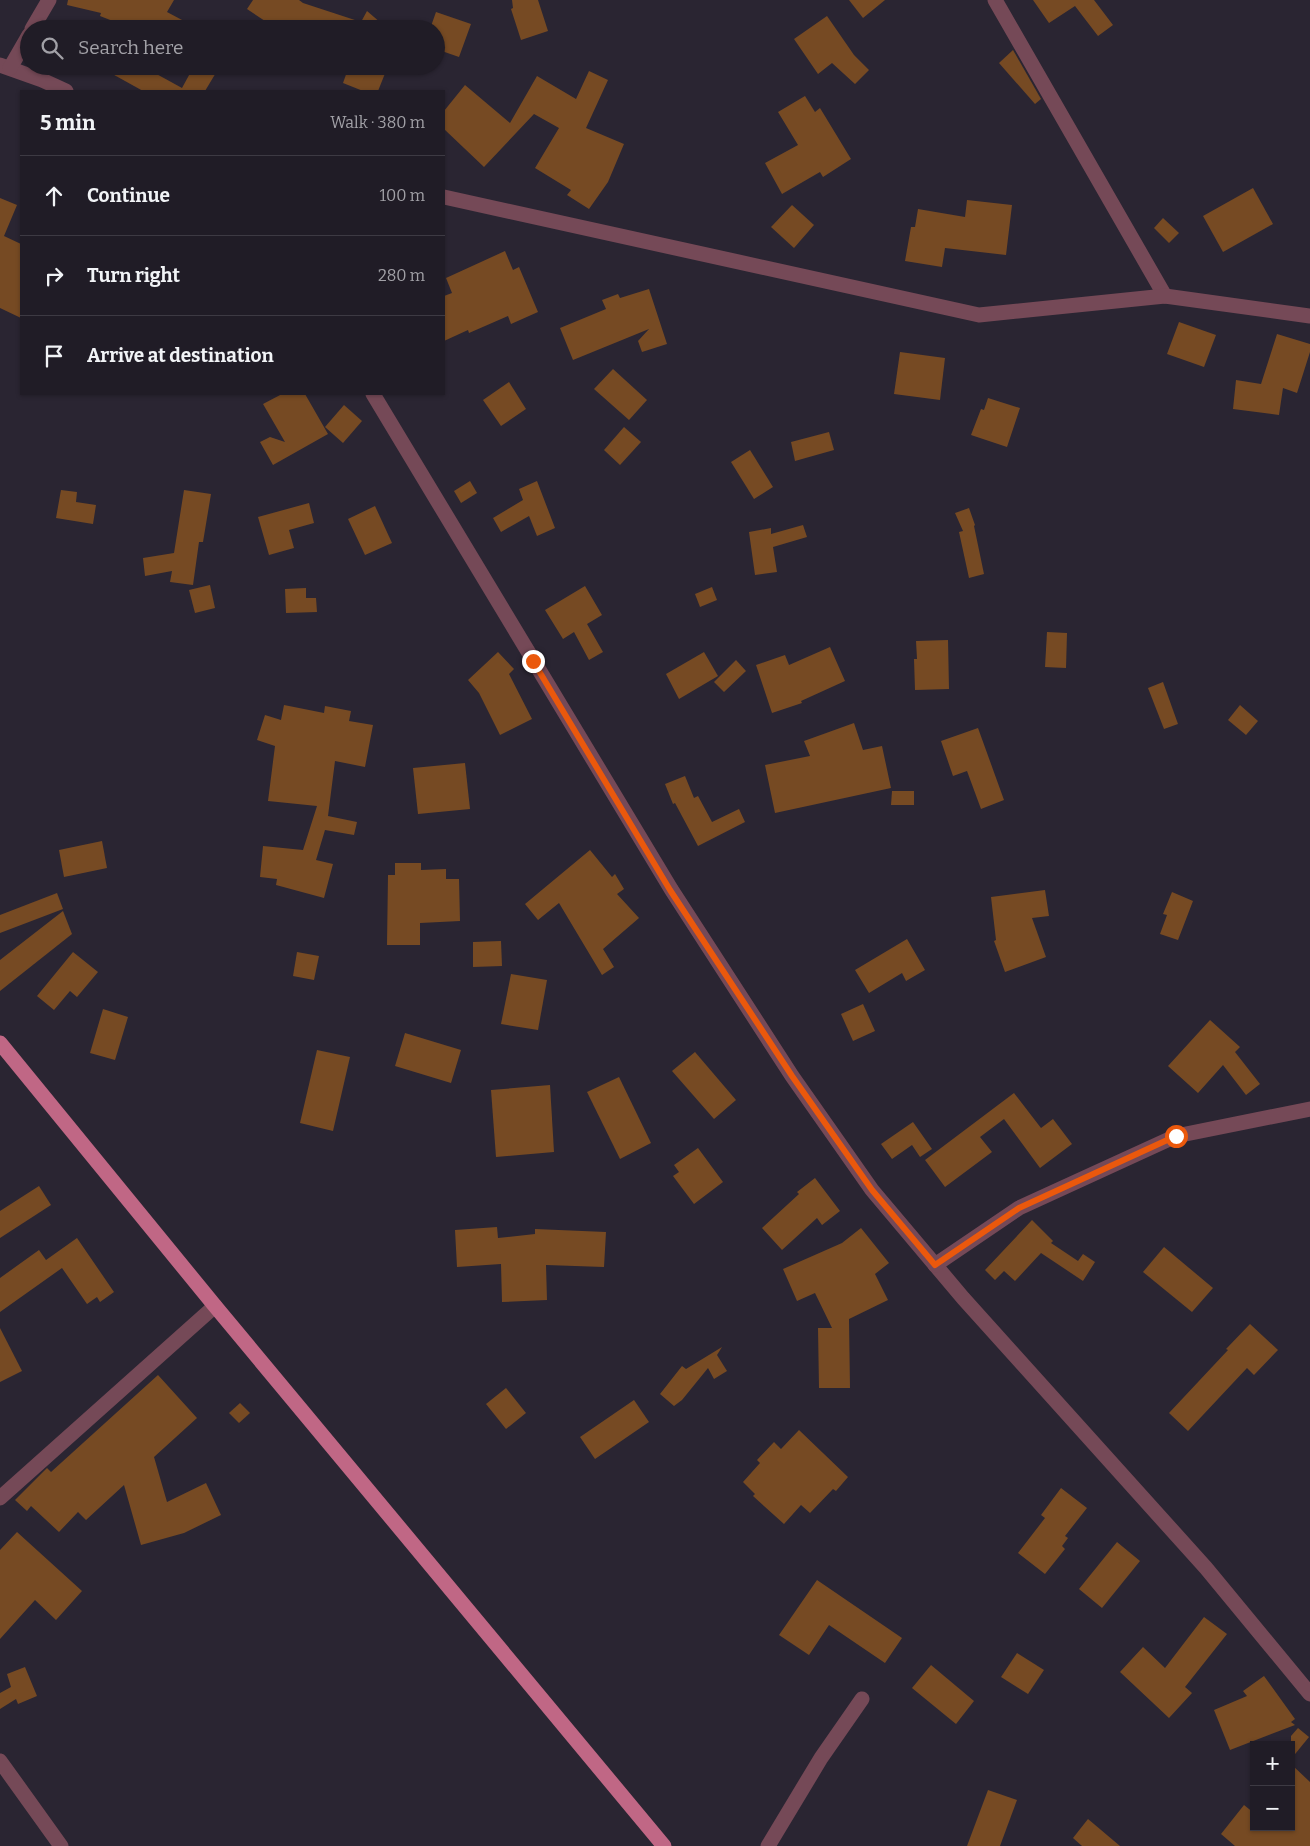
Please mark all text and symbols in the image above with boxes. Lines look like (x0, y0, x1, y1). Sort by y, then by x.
search box (20, 20, 445, 75)
icon: search (38, 34, 66, 62)
text: Search here (78, 36, 183, 59)
text: 5 min (40, 110, 96, 136)
text: Walk · 380 m (330, 113, 425, 132)
icon: ahead (40, 182, 68, 210)
text: Continue (87, 184, 170, 207)
text: 100 m (380, 186, 425, 205)
icon: right (40, 262, 68, 290)
text: Turn right (87, 264, 180, 287)
text: 280 m (378, 266, 425, 285)
icon: arrive (40, 342, 68, 370)
text: Arrive at destination (87, 344, 274, 367)
route end (522, 650, 545, 673)
route start (1165, 1125, 1188, 1148)
map controls (1250, 1741, 1295, 1831)
button: + (1250, 1741, 1295, 1786)
button: − (1250, 1786, 1295, 1831)

